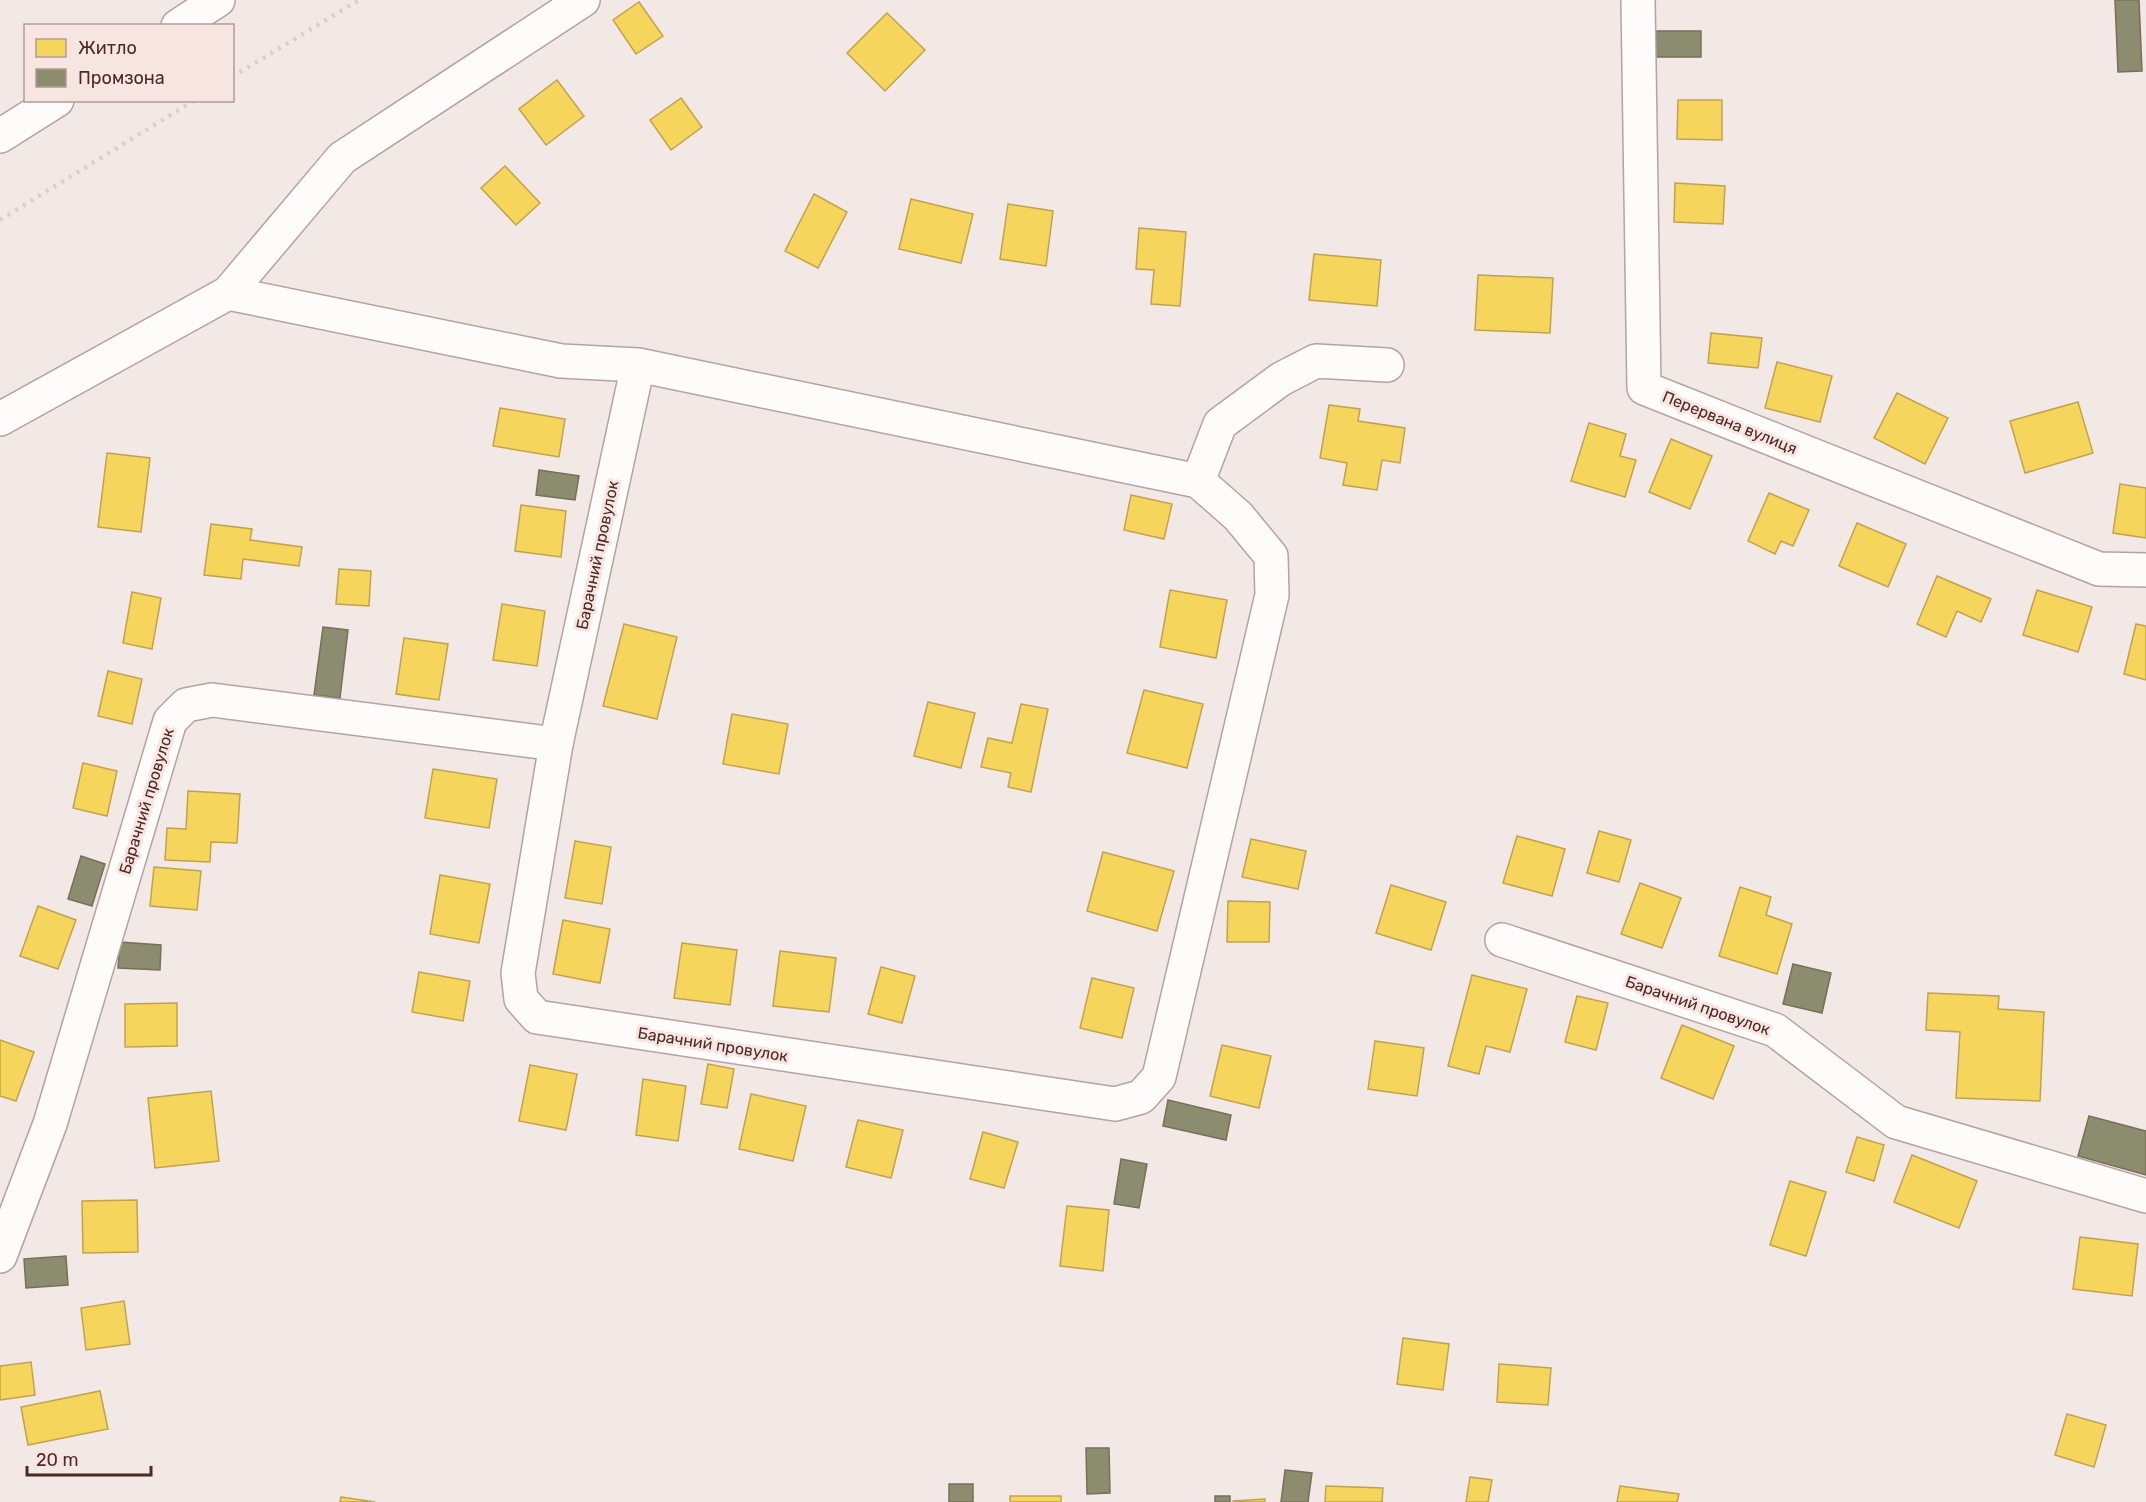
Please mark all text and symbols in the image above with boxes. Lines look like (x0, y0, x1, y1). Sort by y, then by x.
legend (24, 24, 234, 102)
text: Житло (78, 37, 137, 59)
text: Промзона (78, 67, 165, 89)
street label: Перервана вулиця (1660, 387, 1800, 458)
street label: Барачний провулок (572, 478, 623, 631)
street label: Барачний провулок (115, 725, 178, 877)
street label: Барачний провулок (1623, 972, 1773, 1039)
street label: Барачний провулок (636, 1023, 790, 1066)
scale bar (27, 1439, 152, 1477)
text: 20 m (36, 1449, 78, 1471)

